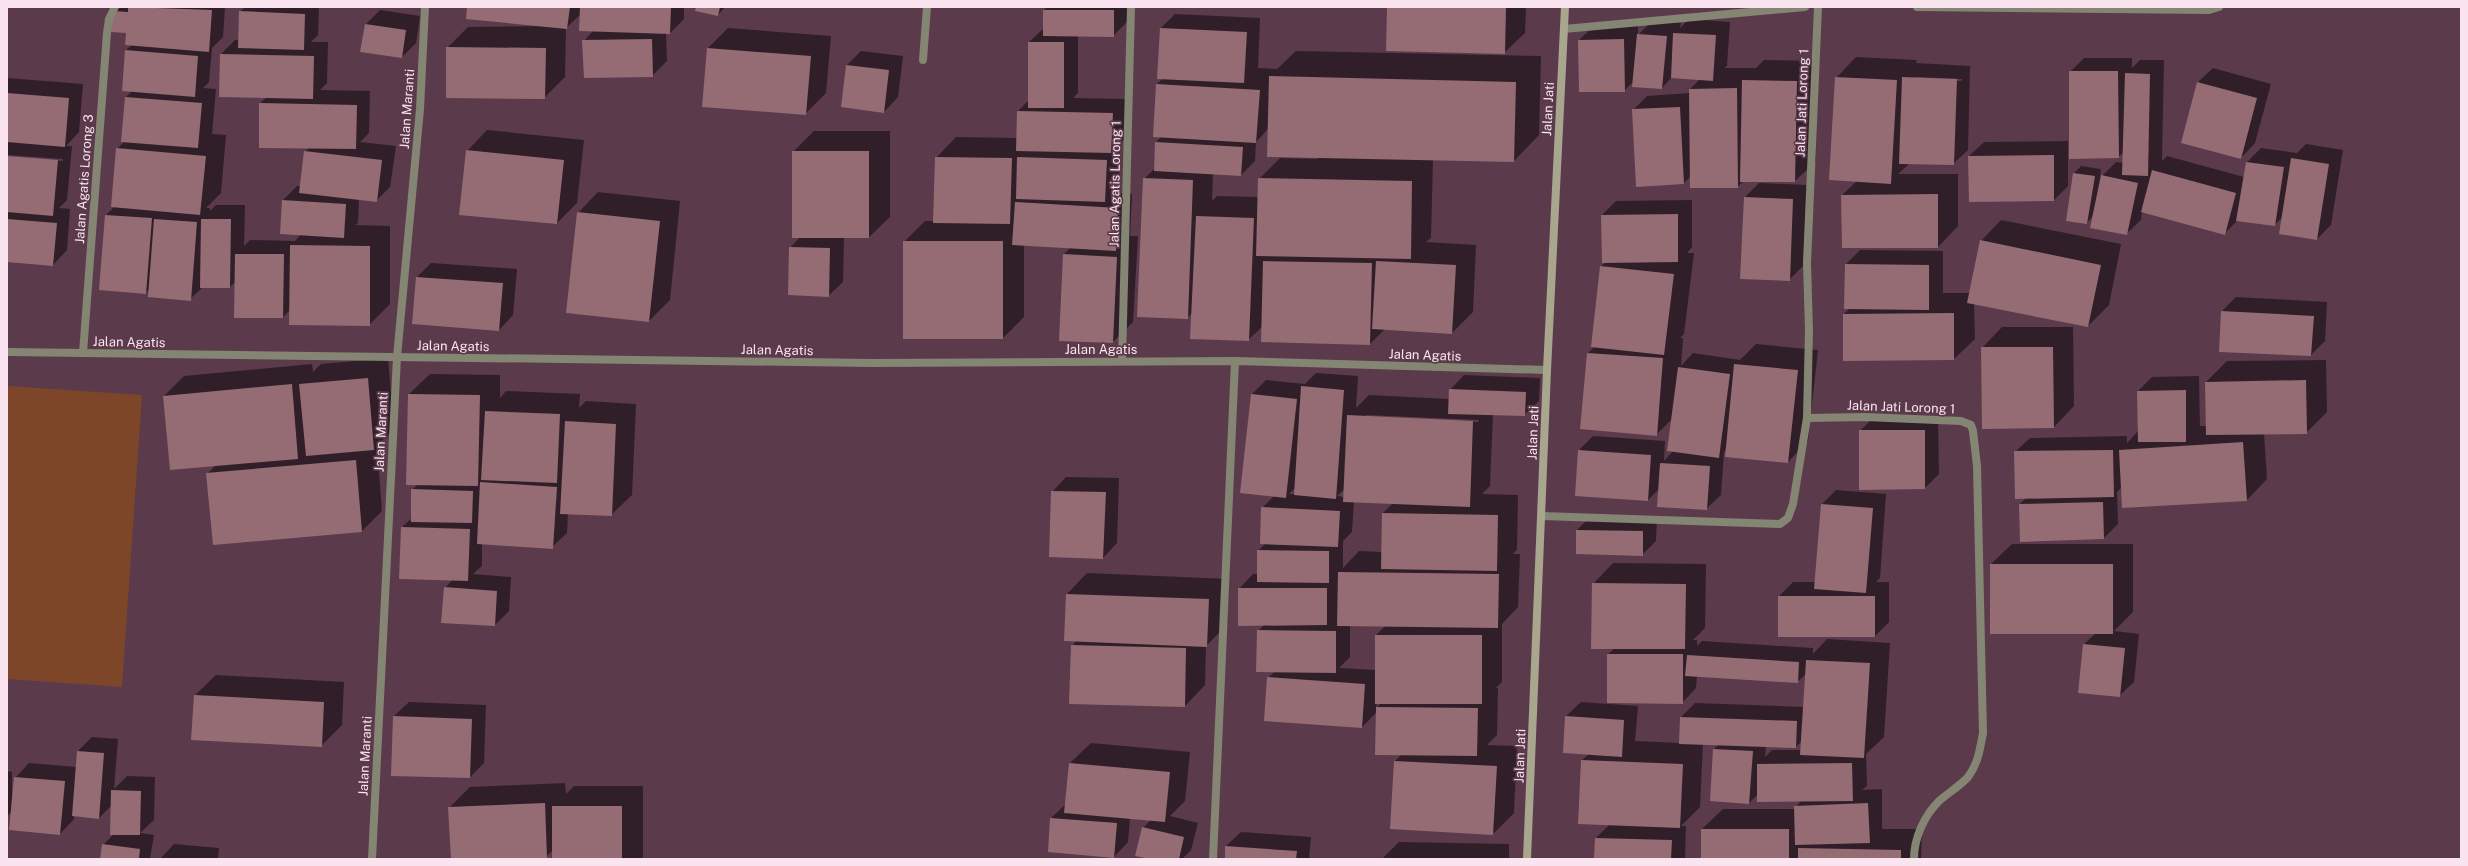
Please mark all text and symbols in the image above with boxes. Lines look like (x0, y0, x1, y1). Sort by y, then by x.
street label: Jalan Jati Lorong 1 (1793, 49, 1811, 157)
street label: Jalan Maranti (397, 68, 417, 150)
street label: Jalan Jati (1539, 82, 1557, 136)
street label: Jalan Agatis Lorong 3 (72, 114, 96, 244)
street label: Jalan Agatis Lorong 1 (1106, 121, 1124, 247)
street label: Jalan Agatis (93, 334, 165, 350)
street label: Jalan Agatis (417, 338, 489, 354)
street label: Jalan Agatis (741, 342, 813, 358)
street label: Jalan Agatis (1065, 342, 1137, 357)
street label: Jalan Agatis (1388, 346, 1462, 364)
street label: Jalan Maranti (371, 392, 391, 472)
street label: Jalan Jati Lorong 1 (1847, 398, 1955, 416)
street label: Jalan Jati (1525, 406, 1541, 460)
street label: Jalan Maranti (355, 716, 375, 796)
street label: Jalan Jati (1512, 729, 1528, 783)

